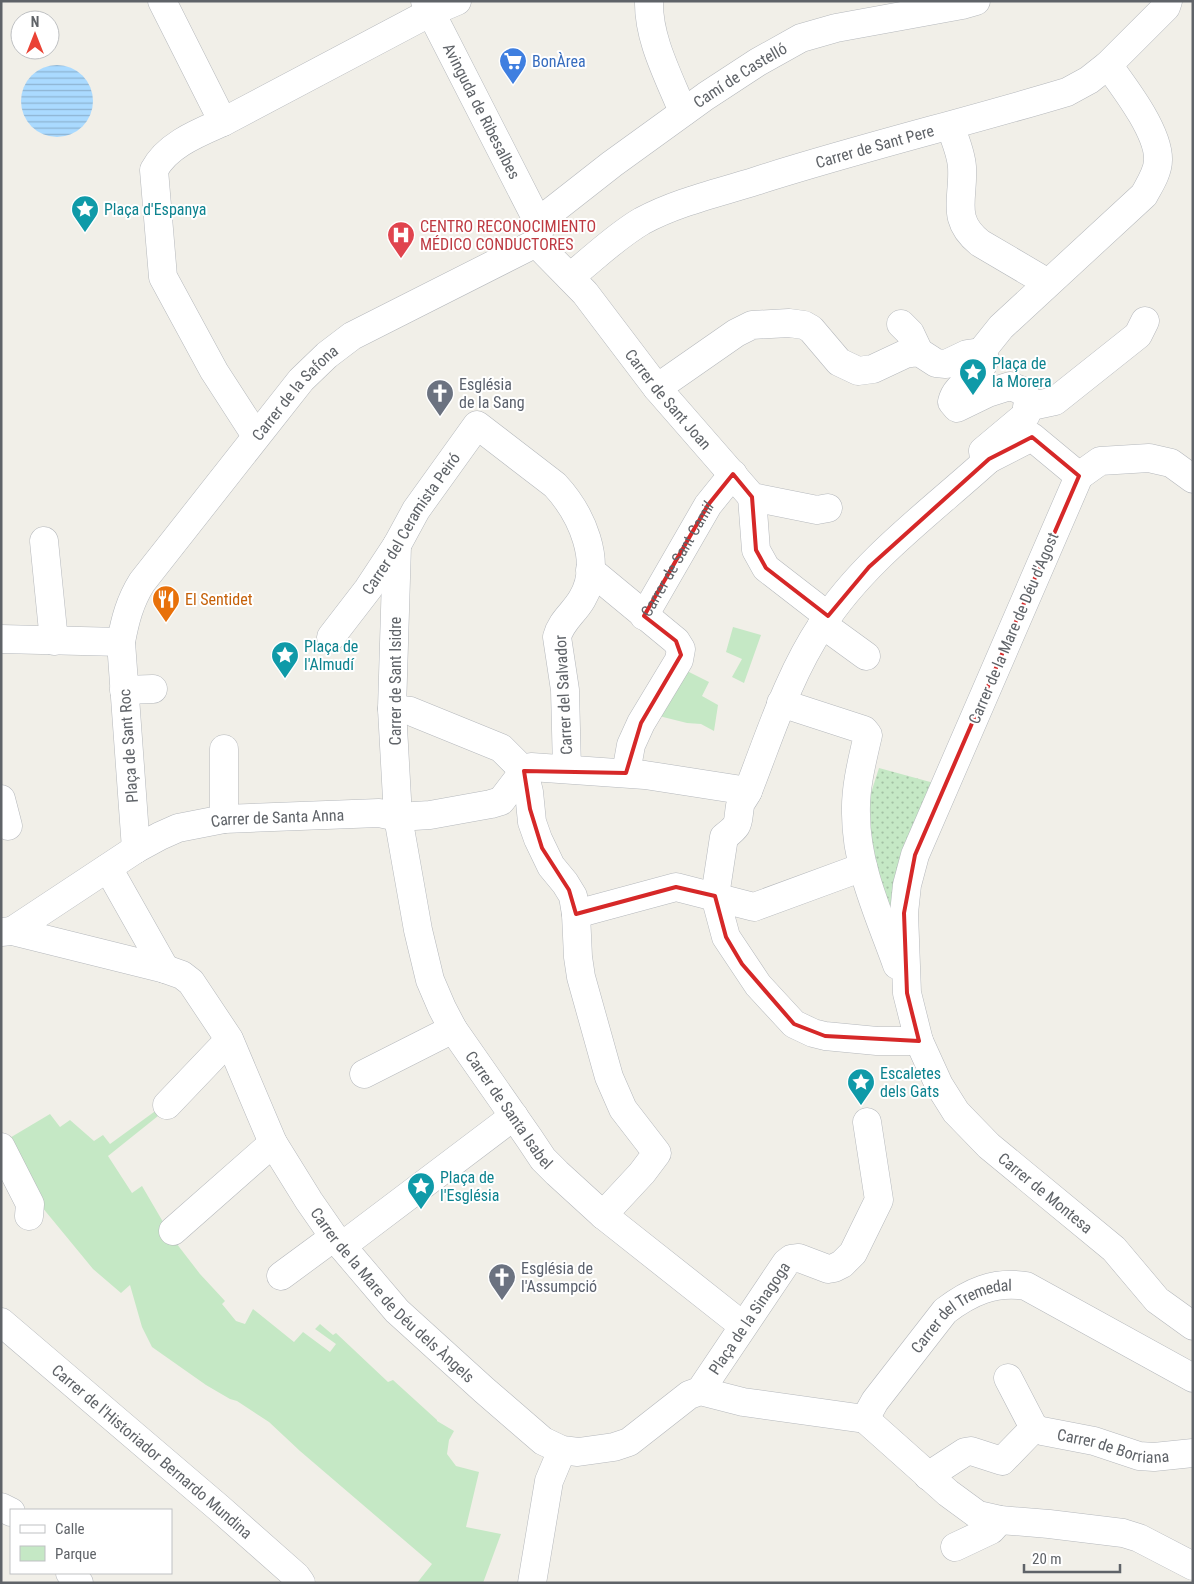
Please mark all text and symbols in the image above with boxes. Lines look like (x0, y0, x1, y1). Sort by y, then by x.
north arrow (10, 10, 60, 60)
text: N (31, 14, 39, 30)
street label: Camí de Castelló (690, 39, 790, 112)
street label: Avinguda de Ribesalbes (439, 40, 524, 182)
supermarket icon: BonÀrea (498, 46, 528, 85)
place label: BonÀrea (532, 52, 586, 71)
street label: Carrer de Sant Pere (813, 121, 936, 172)
place icon: Plaça d'Espanya (70, 194, 100, 233)
place label: Plaça d'Espanya (104, 200, 206, 219)
place label: CENTRO RECONOCIMIENTO MÉDICO CONDUCTORES (420, 217, 596, 254)
hospital icon: CENTRO RECONOCIMIENTO MÉDICO CONDUCTORES (386, 220, 416, 259)
street label: Carrer de la Safona (248, 341, 342, 444)
street label: Carrer de Sant Joan (621, 345, 715, 454)
place label: Plaça de la Morera (992, 354, 1052, 391)
place icon: Plaça de la Morera (958, 357, 988, 396)
place label: Església de la Sang (459, 375, 525, 412)
church icon: Església de la Sang (425, 378, 455, 417)
street label: Carrer del Ceramista Peiró (358, 449, 464, 598)
street label: Carrer de Sant Camil (637, 497, 718, 620)
street label: Carrer de la Mare de Déu d'Agost (964, 529, 1063, 727)
restaurant icon: El Sentidet (151, 584, 181, 623)
place label: El Sentidet (185, 590, 253, 609)
street label: Carrer de Sant Isidre (386, 617, 405, 745)
street label: Carrer del Salvador (551, 634, 576, 755)
place label: Plaça de l'Almudí (304, 637, 358, 674)
place icon: Plaça de l'Almudí (270, 640, 300, 679)
street label: Plaça de Sant Roc (115, 688, 142, 804)
street label: Carrer de Santa Anna (209, 805, 345, 831)
street label: Carrer de Santa Isabel (461, 1047, 556, 1173)
place label: Escaletes dels Gats (880, 1064, 941, 1101)
place icon: Escaletes dels Gats (846, 1067, 876, 1106)
street label: Carrer de Montesa (994, 1149, 1096, 1237)
place label: Plaça de l'Església (440, 1168, 499, 1205)
place icon: Plaça de l'Església (406, 1171, 436, 1210)
street label: Carrer de la Mare de Déu dels Àngels (306, 1204, 478, 1387)
street label: Plaça de la Sinagoga (705, 1258, 794, 1378)
place label: Església de l'Assumpció (521, 1259, 597, 1296)
church icon: Església de l'Assumpció (487, 1262, 517, 1301)
street label: Carrer del Tremedal (907, 1276, 1012, 1357)
street label: Carrer de l'Historiador Bernardo Mundina (48, 1361, 256, 1543)
street label: Carrer de Borriana (1056, 1425, 1170, 1467)
legend (10, 1509, 172, 1574)
text: Calle (55, 1520, 85, 1538)
scale bar (1024, 1542, 1120, 1574)
text: Parque (55, 1545, 97, 1563)
text: 20 m (1032, 1550, 1062, 1568)

